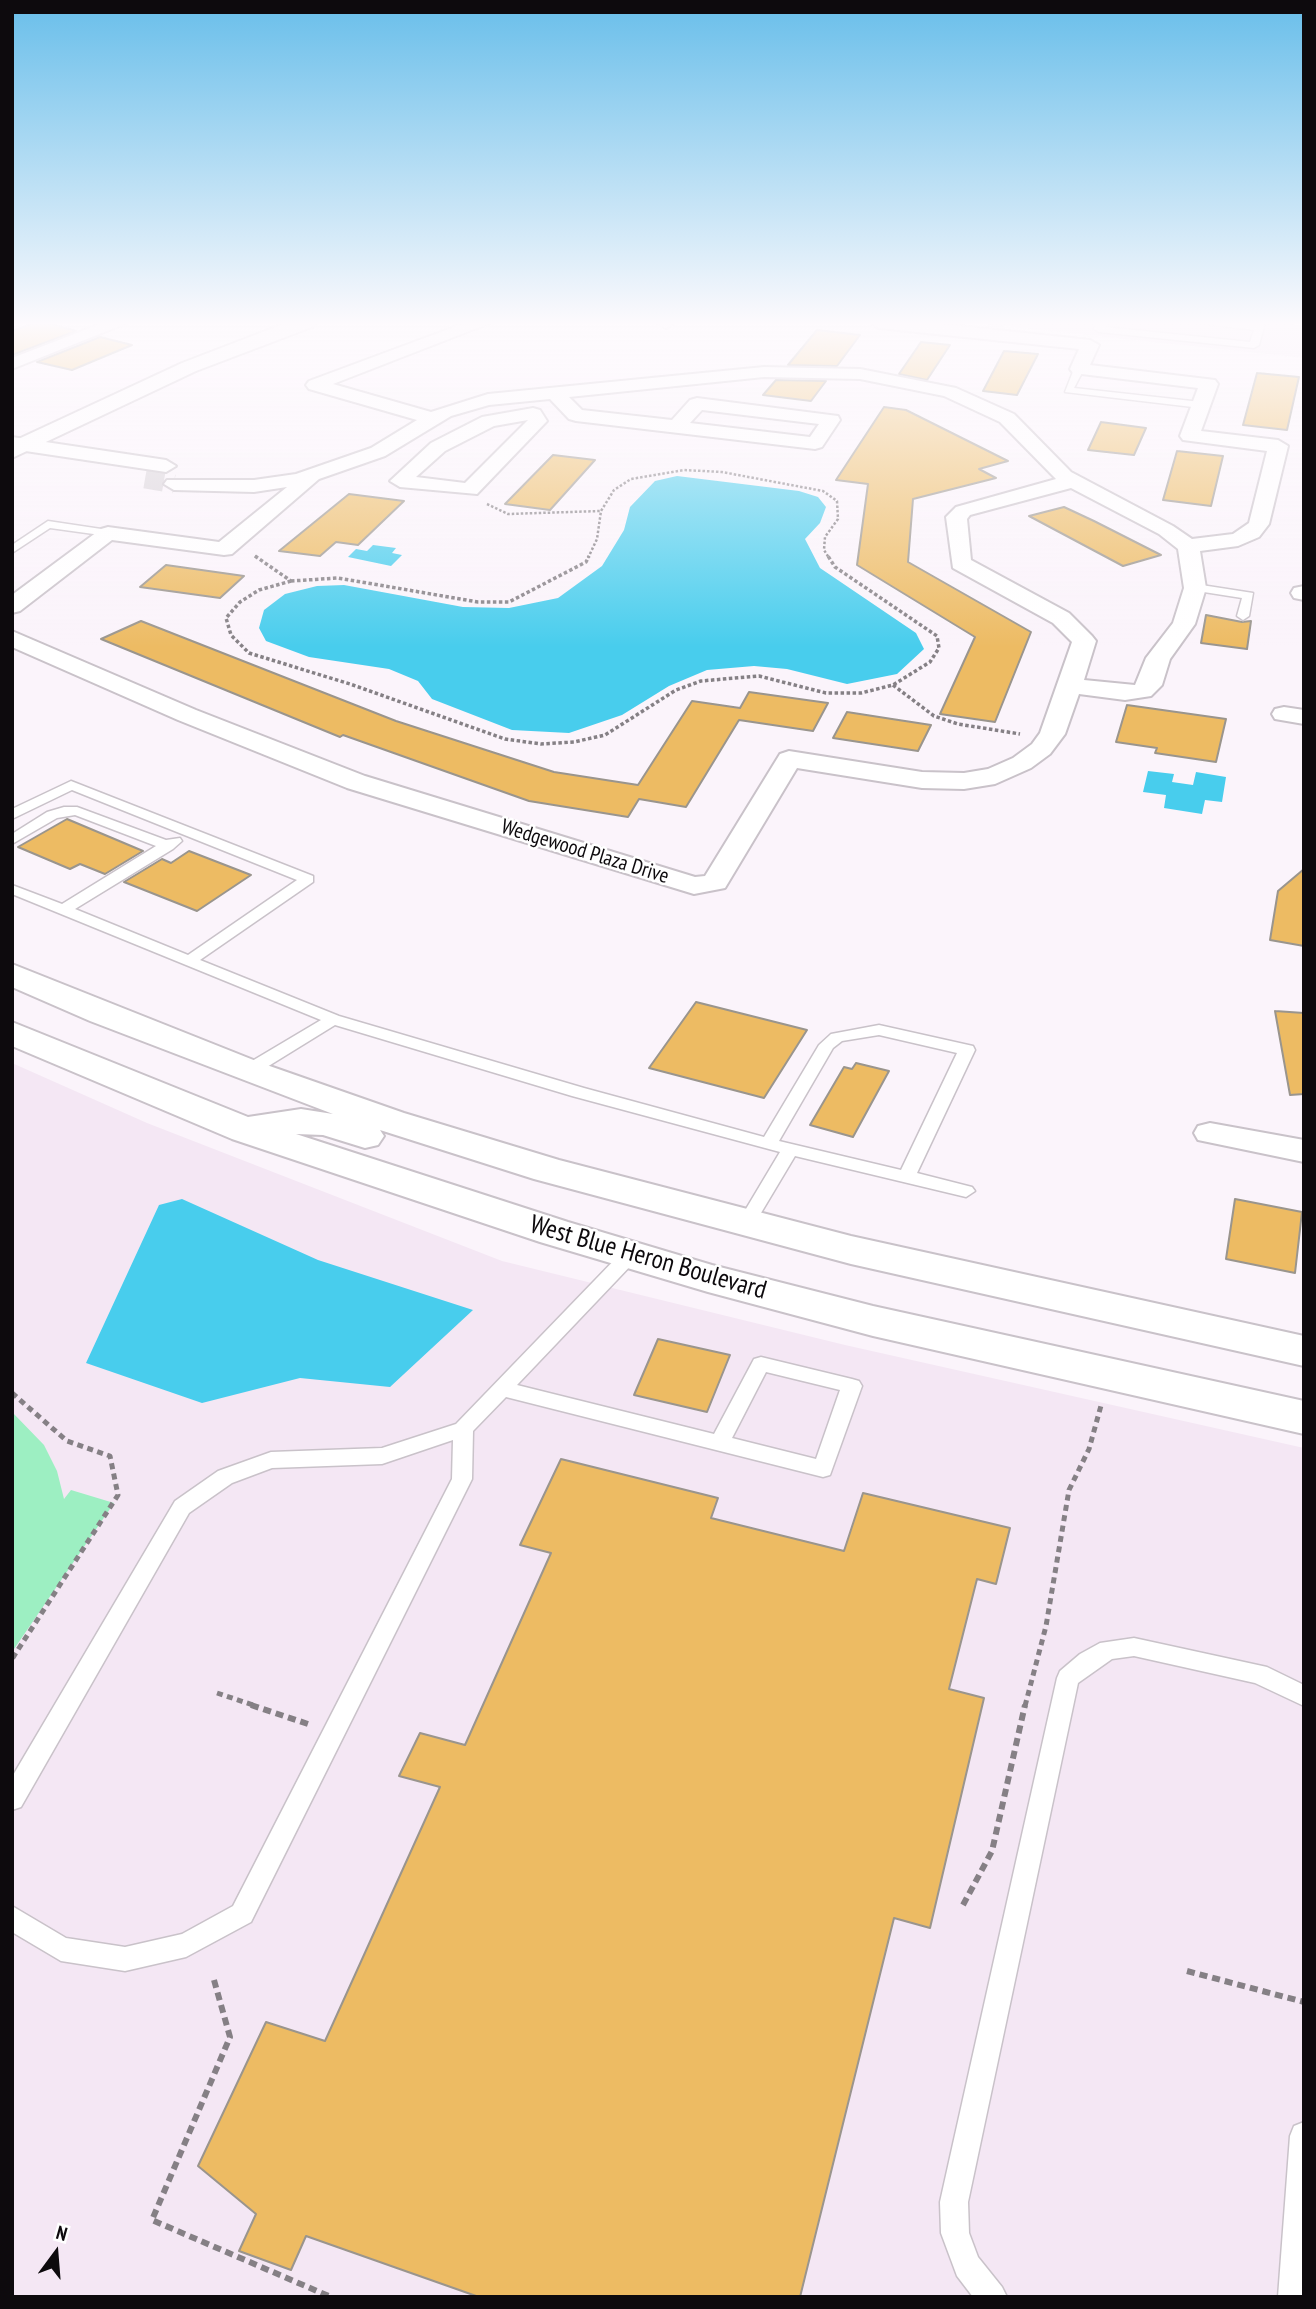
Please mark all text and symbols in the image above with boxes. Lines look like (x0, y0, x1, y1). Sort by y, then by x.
street label: Wedgewood Plaza Drive (498, 815, 672, 889)
street label: West Blue Heron Boulevard (526, 1209, 770, 1307)
north arrow (21, 2218, 91, 2288)
text: N (54, 2220, 70, 2246)

